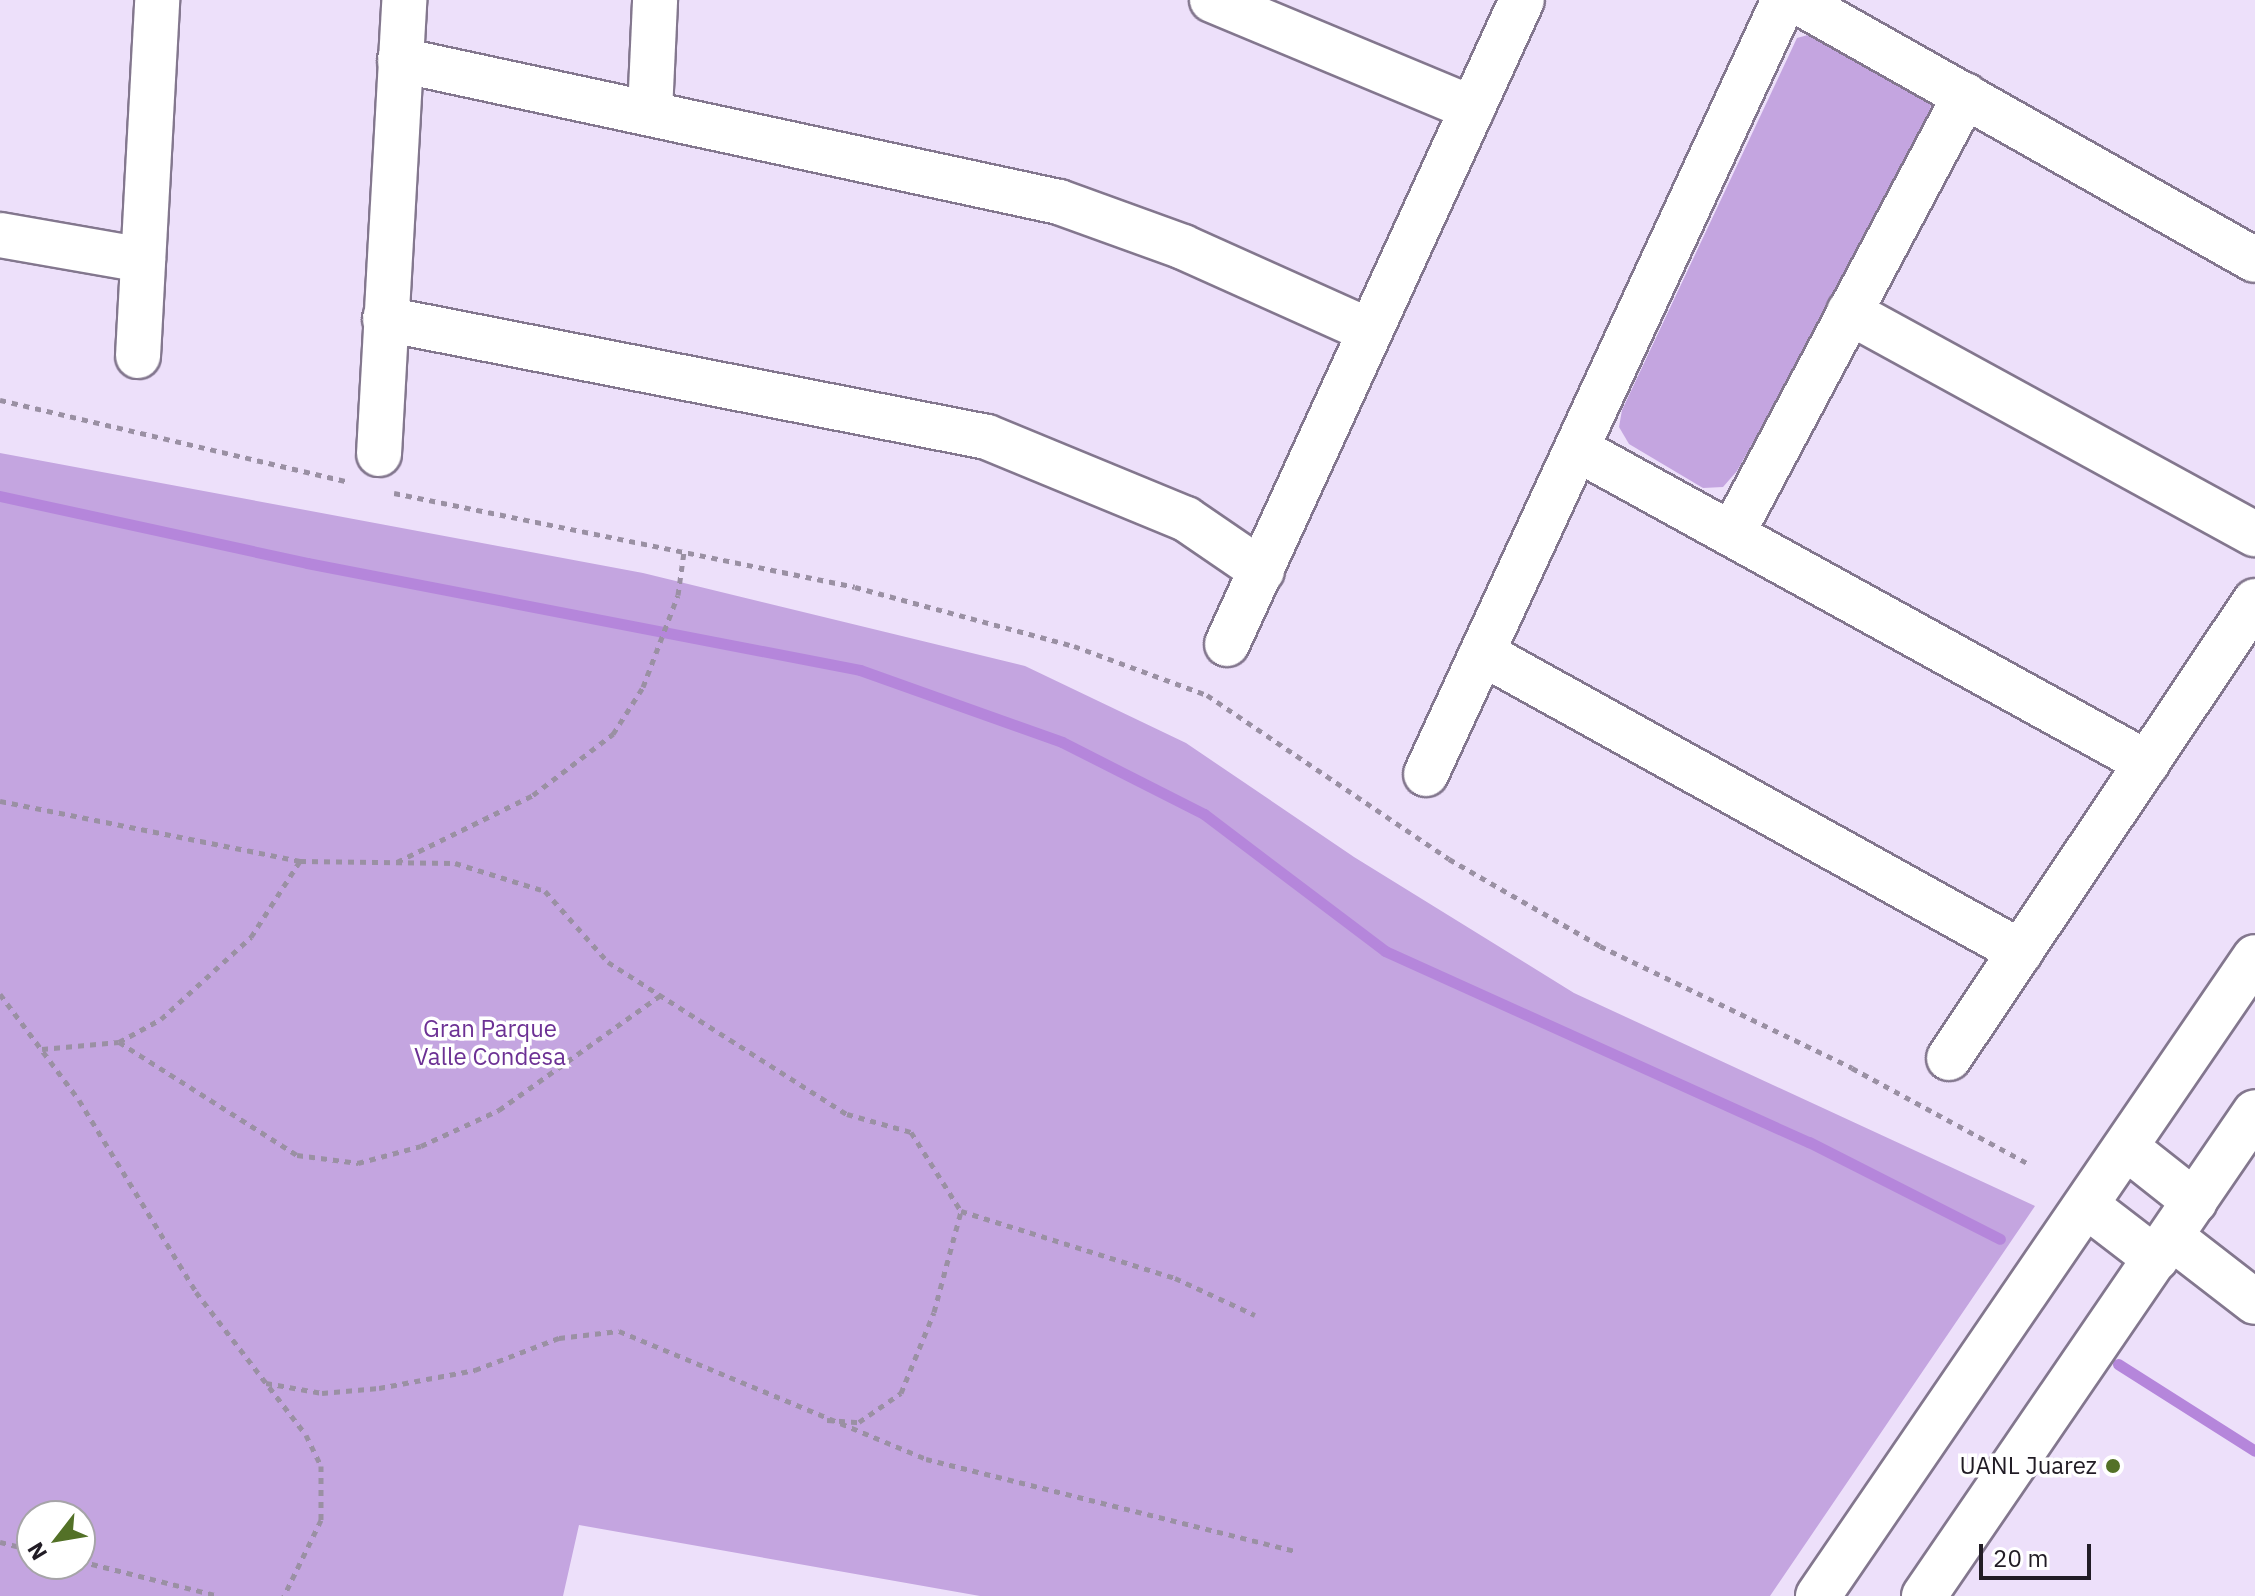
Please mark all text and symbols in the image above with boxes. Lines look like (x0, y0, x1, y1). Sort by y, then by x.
park label: Gran Parque Valle Condesa (414, 1015, 566, 1071)
place label: UANL Juarez (1959, 1452, 2097, 1480)
marker: UANL Juarez (2104, 1457, 2122, 1475)
north arrow (16, 1500, 96, 1580)
scale bar (1983, 1528, 2095, 1578)
text: N (20, 1537, 53, 1566)
text: 20 m (1993, 1542, 2048, 1574)

